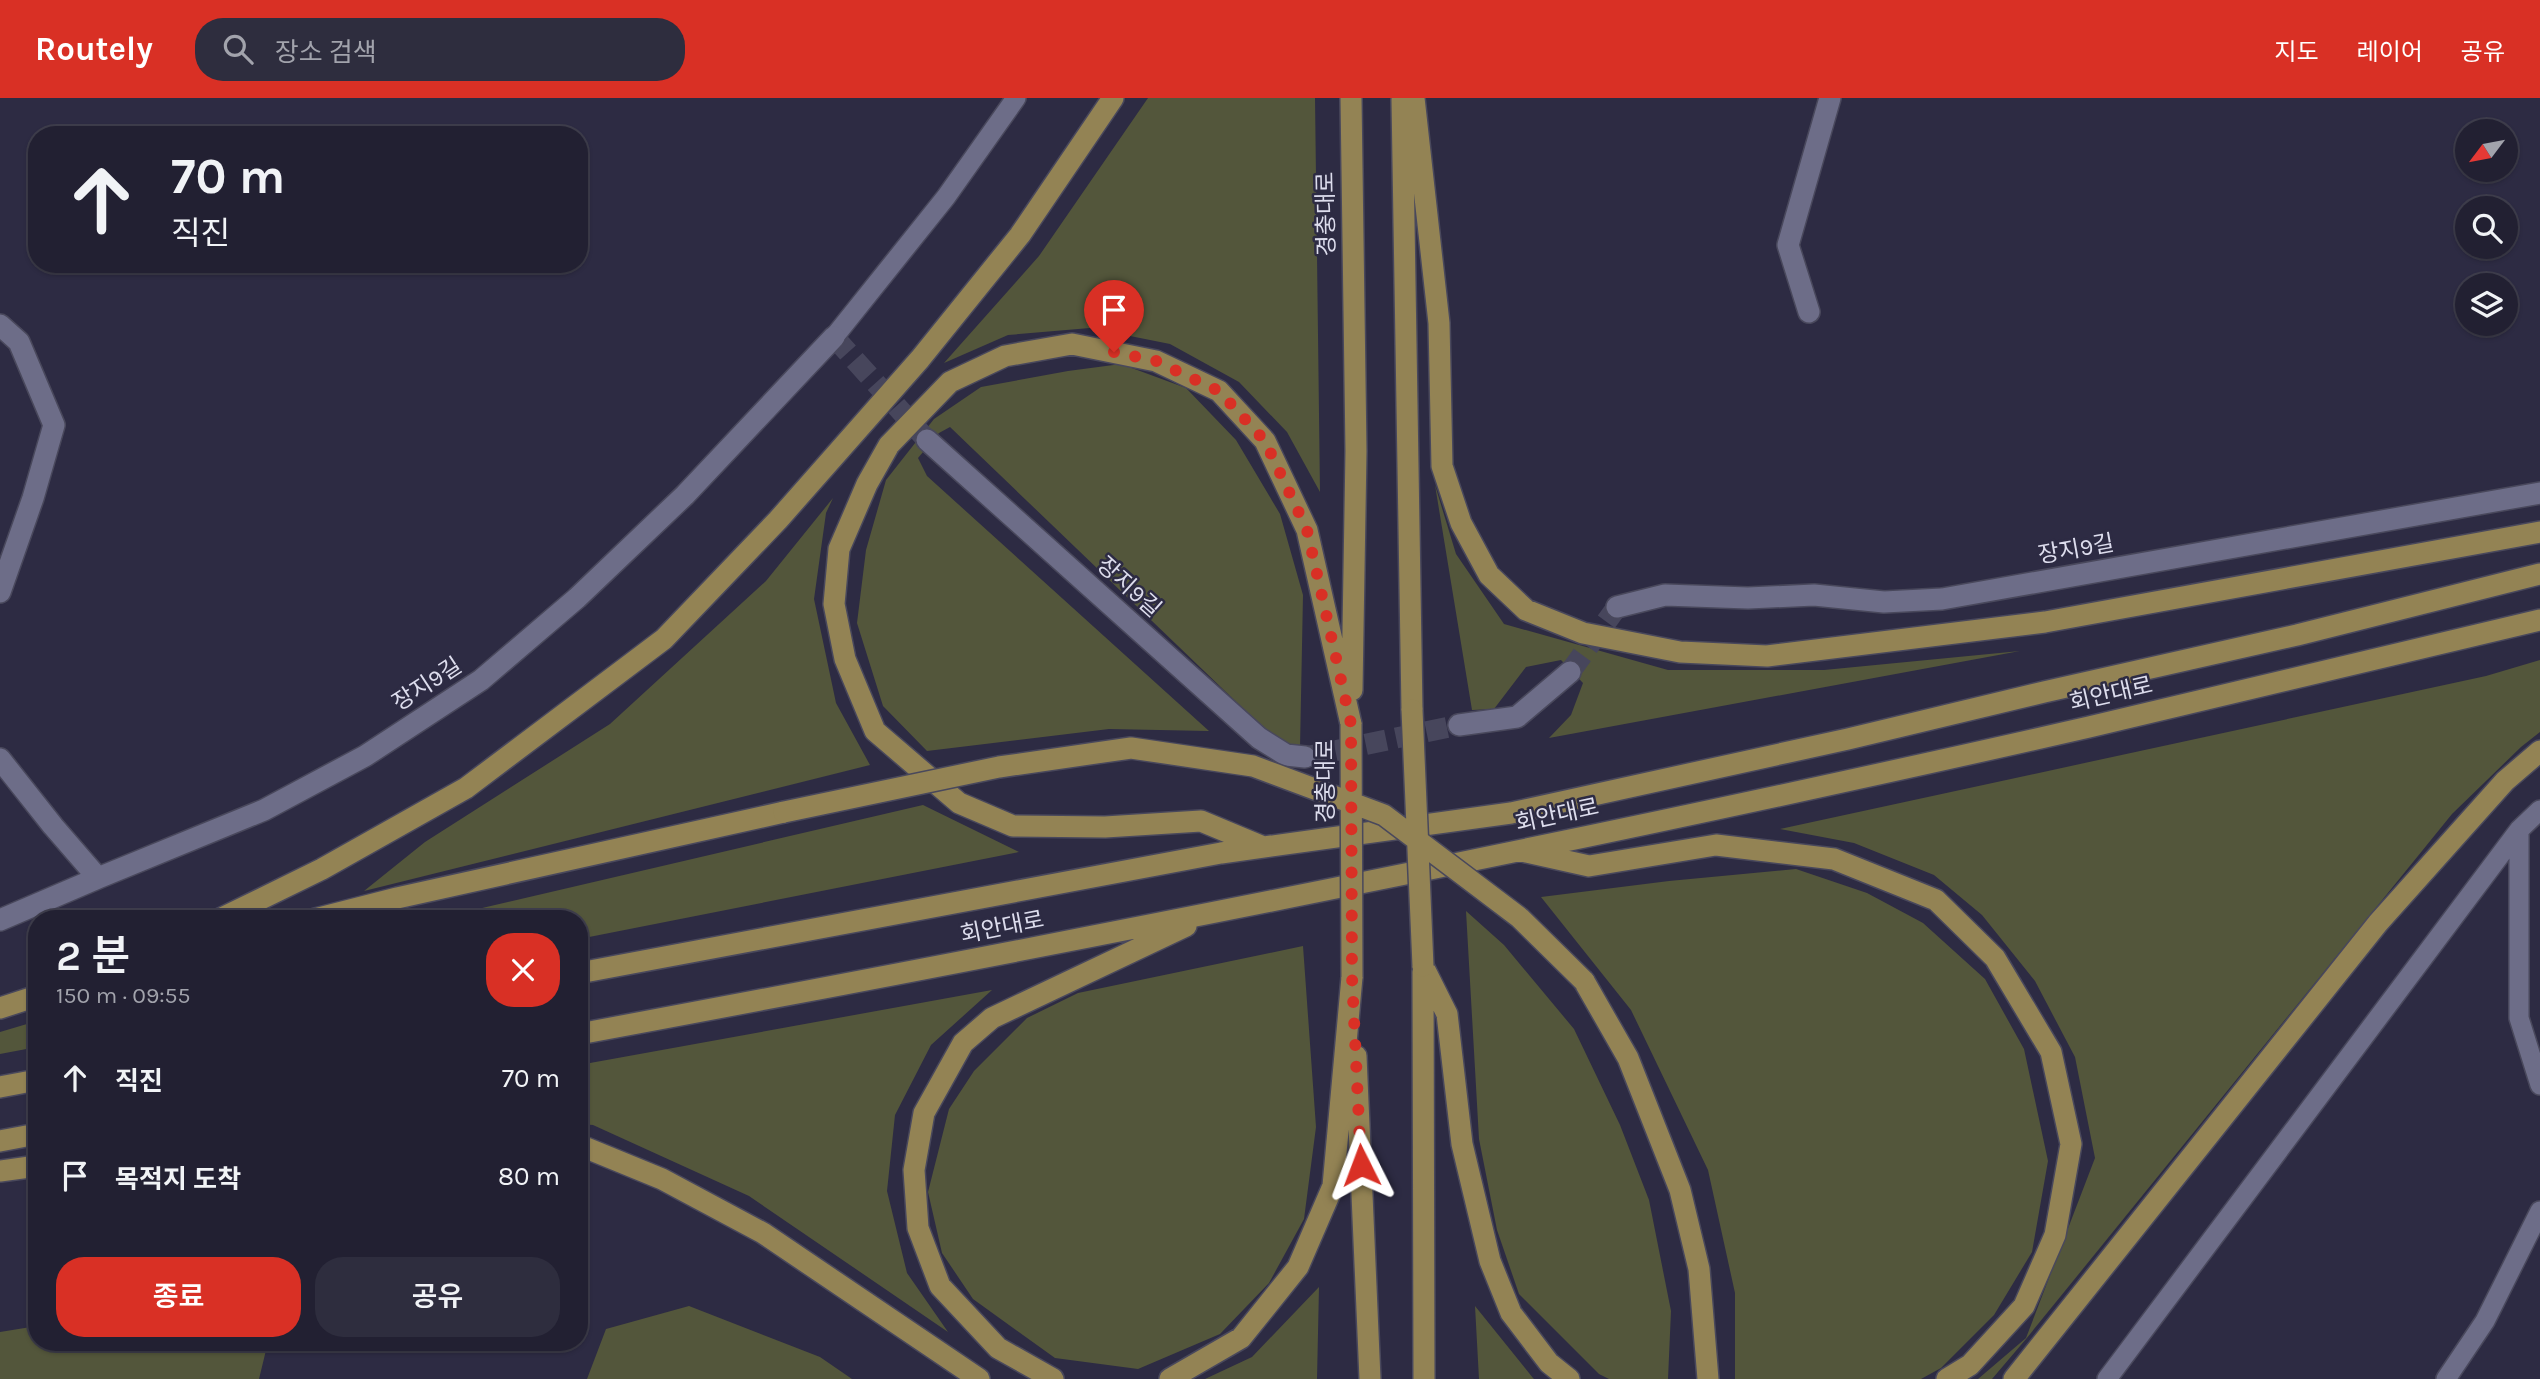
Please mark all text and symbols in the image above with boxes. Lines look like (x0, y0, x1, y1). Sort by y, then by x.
search box (195, 18, 685, 81)
text: Routely (35, 30, 153, 68)
icon: search (219, 30, 257, 68)
text: 장소 검색 (275, 37, 377, 68)
text: 지도 (2274, 38, 2319, 66)
text: 레이어 (2357, 38, 2423, 66)
text: 공유 (2461, 38, 2505, 66)
north arrow (2455, 119, 2518, 182)
map controls (2455, 119, 2518, 336)
text: 70 m (171, 148, 285, 205)
icon: ahead (56, 154, 147, 245)
street label: 경충대로 (1312, 171, 1340, 257)
button: search (2455, 196, 2518, 259)
text: 직진 (171, 215, 230, 252)
button: layers (2455, 273, 2518, 336)
pin (1084, 280, 1144, 352)
icon: arrive (1095, 291, 1133, 329)
street label: 장지9길 (2036, 529, 2116, 569)
street label: 장지9길 (1091, 551, 1167, 623)
street label: 장지9길 (387, 652, 467, 716)
street label: 회안대로 (2067, 671, 2155, 717)
street label: 경충대로 (1312, 739, 1339, 823)
street label: 회안대로 (1513, 793, 1601, 837)
street label: 회안대로 (958, 906, 1046, 948)
text: 2 분 (56, 931, 130, 981)
button: close (486, 933, 560, 1007)
text: 150 m · 09:55 (56, 982, 191, 1009)
icon: ahead (56, 1059, 94, 1097)
text: 70 m (502, 1063, 560, 1094)
text: 직진 (115, 1066, 163, 1097)
position arrow (1324, 1128, 1398, 1202)
icon: arrive (56, 1157, 94, 1195)
text: 80 m (498, 1161, 560, 1192)
text: 목적지 도착 (115, 1164, 241, 1195)
button: 종료 (56, 1257, 301, 1337)
button: 공유 (315, 1257, 560, 1337)

